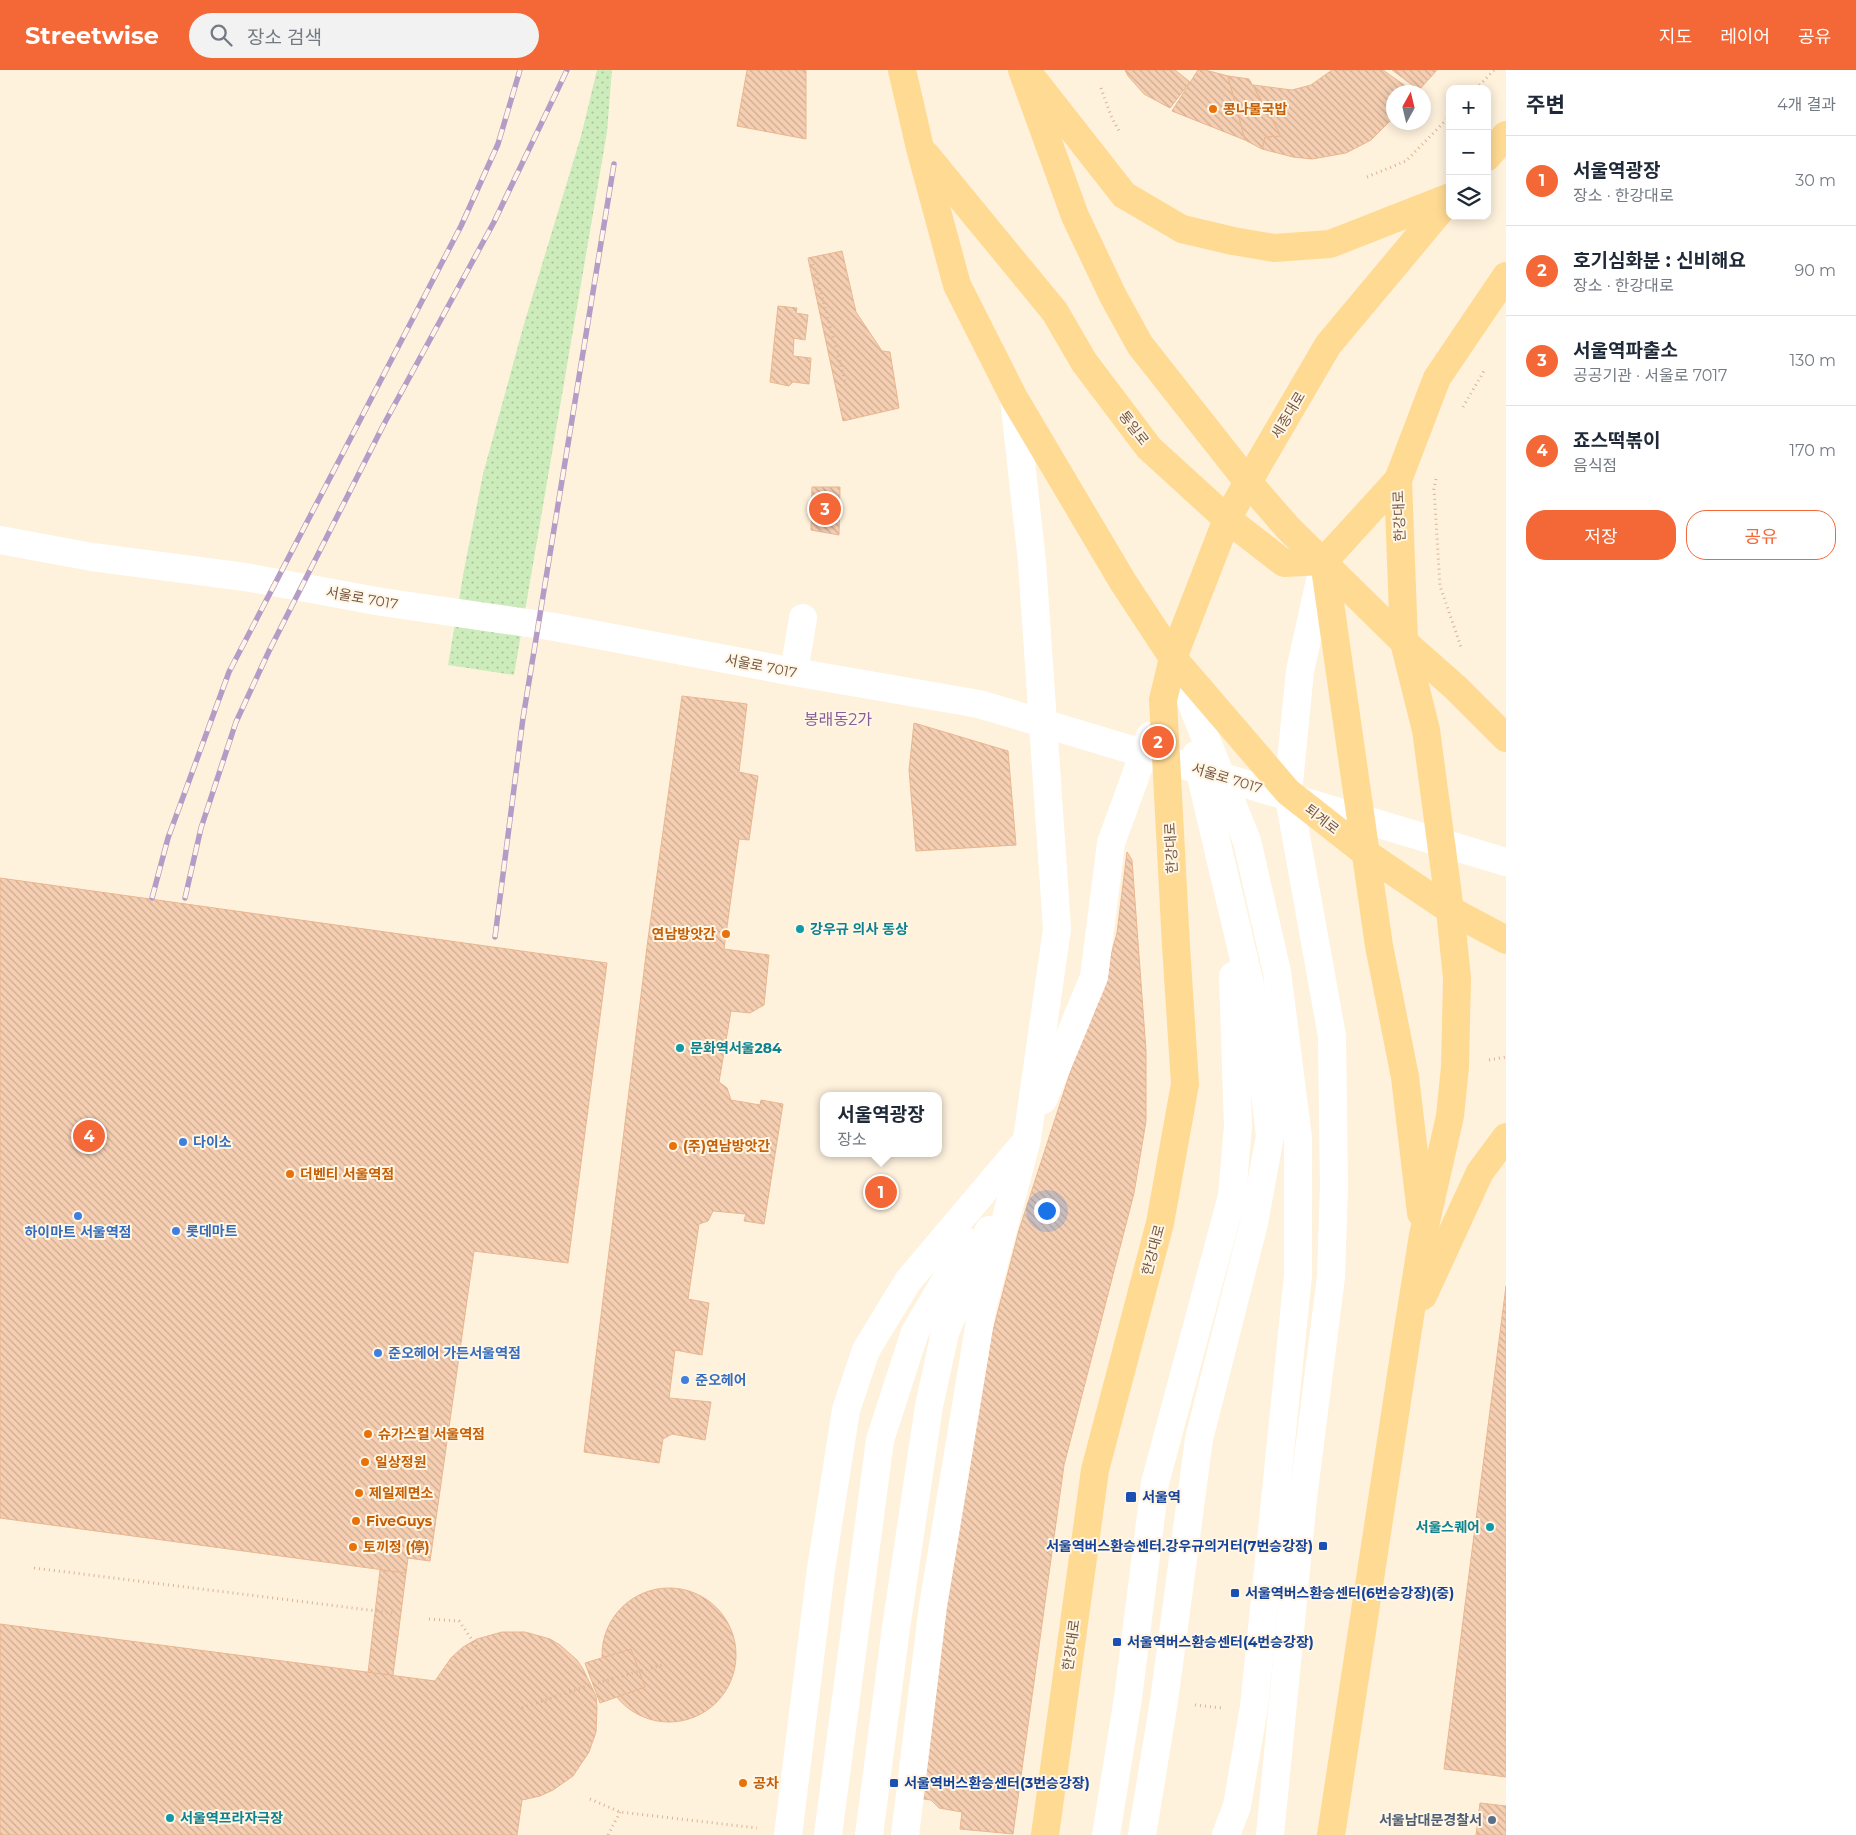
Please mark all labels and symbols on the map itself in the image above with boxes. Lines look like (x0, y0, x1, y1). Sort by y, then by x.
north arrow (1386, 85, 1431, 130)
place label: 콩나물국밥 (1223, 100, 1288, 118)
marker: 콩나물국밥 (1207, 103, 1219, 115)
street label: 세종대로 (1267, 388, 1309, 442)
street label: 통일로 (1115, 407, 1153, 449)
pin: 3 (809, 490, 841, 528)
street label: 한강대로 (1389, 490, 1409, 542)
street label: 서울로 7017 (325, 583, 399, 613)
street label: 서울로 7017 (724, 650, 798, 682)
district label: 봉래동2가 (804, 710, 872, 729)
pin: 2 (1142, 723, 1174, 761)
street label: 서울로 7017 (1190, 759, 1264, 797)
street label: 퇴계로 (1301, 800, 1343, 838)
street label: 한강대로 (1161, 822, 1181, 874)
place label: 강우규 의사 동상 (810, 920, 908, 938)
marker: 강우규 의사 동상 (794, 923, 806, 935)
place label: 연남방앗간 (652, 925, 716, 943)
marker: 연남방앗간 (720, 928, 732, 940)
place label: 문화역서울284 (690, 1039, 782, 1057)
marker: 문화역서울284 (674, 1042, 686, 1054)
pin: 4 (73, 1117, 105, 1155)
place label: 다이소 (193, 1133, 232, 1151)
marker: 다이소 (177, 1136, 189, 1148)
place label: (주)연남방앗간 (683, 1137, 770, 1155)
marker: (주)연남방앗간 (667, 1140, 679, 1152)
place label: 더벤티 서울역점 (300, 1165, 394, 1183)
marker: 더벤티 서울역점 (284, 1168, 296, 1180)
pin: 1 (865, 1173, 897, 1211)
your location (1034, 1198, 1060, 1224)
marker: 하이마트 서울역점 (72, 1210, 84, 1222)
place label: 롯데마트 (186, 1222, 238, 1240)
place label: 하이마트 서울역점 (24, 1223, 132, 1241)
street label: 한강대로 (1138, 1223, 1168, 1277)
marker: 롯데마트 (170, 1225, 182, 1237)
place label: 준오헤어 가든서울역점 (388, 1344, 521, 1362)
marker: 준오헤어 가든서울역점 (372, 1347, 384, 1359)
place label: 준오헤어 (695, 1371, 747, 1389)
marker: 준오헤어 (679, 1374, 691, 1386)
place label: 슈가스컬 서울역점 (378, 1425, 485, 1443)
marker: 슈가스컬 서울역점 (362, 1428, 374, 1440)
place label: 일상정원 (375, 1453, 427, 1471)
marker: 일상정원 (359, 1456, 371, 1468)
place label: 제일제면소 (369, 1484, 434, 1502)
marker: 제일제면소 (353, 1487, 365, 1499)
place label: 서울역 (1142, 1488, 1181, 1506)
marker: 서울역 (1124, 1490, 1138, 1504)
place label: FiveGuys (366, 1512, 433, 1530)
marker: FiveGuys (350, 1515, 362, 1527)
place label: 서울스퀘어 (1416, 1518, 1480, 1536)
marker: 서울스퀘어 (1484, 1521, 1496, 1533)
place label: 서울역버스환승센터.강우규의거터(7번승강장) (1046, 1537, 1313, 1555)
place label: 토끼정 (停) (363, 1538, 430, 1556)
marker: 서울역버스환승센터.강우규의거터(7번승강장) (1317, 1540, 1329, 1552)
marker: 토끼정 (停) (347, 1541, 359, 1553)
place label: 서울역버스환승센터(6번승강장)(중) (1245, 1584, 1454, 1602)
marker: 서울역버스환승센터(6번승강장)(중) (1229, 1587, 1241, 1599)
street label: 한강대로 (1059, 1618, 1084, 1672)
place label: 서울역버스환승센터(4번승강장) (1127, 1633, 1314, 1651)
marker: 서울역버스환승센터(4번승강장) (1111, 1636, 1123, 1648)
place label: 공차 (753, 1774, 779, 1792)
place label: 서울역버스환승센터(3번승강장) (904, 1774, 1090, 1792)
marker: 공차 (737, 1777, 749, 1789)
marker: 서울역버스환승센터(3번승강장) (888, 1777, 900, 1789)
place label: 서울역프라자극장 (180, 1809, 283, 1827)
place label: 서울남대문경찰서 (1379, 1811, 1482, 1829)
marker: 서울역프라자극장 (164, 1812, 176, 1824)
marker: 서울남대문경찰서 (1486, 1814, 1498, 1826)

